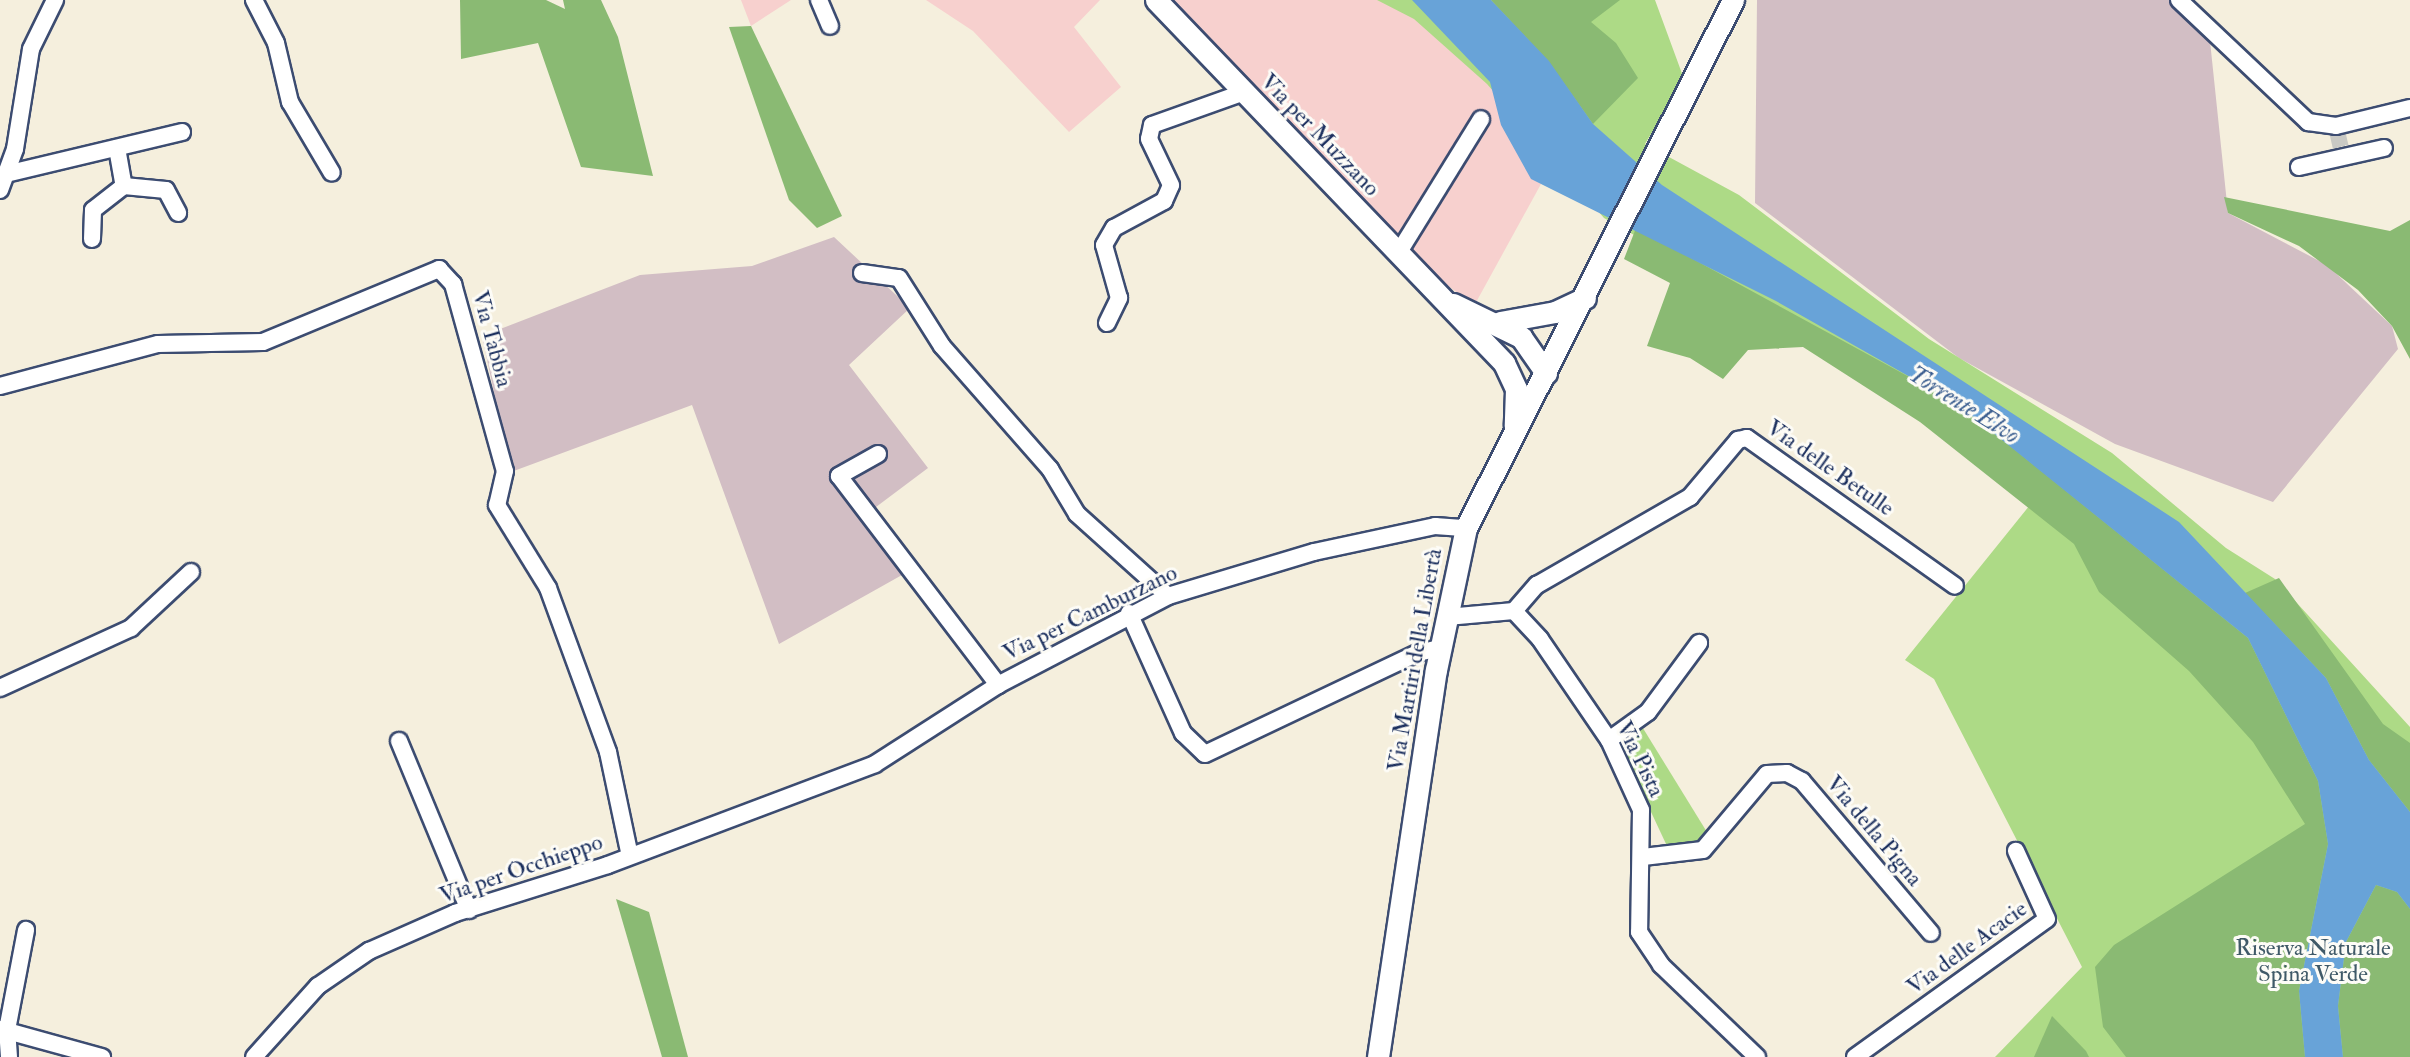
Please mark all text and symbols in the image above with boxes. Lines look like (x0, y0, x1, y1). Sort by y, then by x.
street label: Via per Muzzano (1255, 68, 1385, 202)
street label: Via Tabbia (466, 288, 518, 390)
water label: Torrente Elvo (1904, 360, 2024, 450)
street label: Via delle Betulle (1761, 414, 1899, 522)
street label: Via Martiri della Libertà (1382, 546, 1448, 774)
street label: Via per Camburzano (998, 559, 1182, 667)
street label: Via Pista (1610, 717, 1670, 801)
street label: Via della Pigna (1820, 770, 1928, 892)
street label: Via per Occhieppo (436, 828, 606, 910)
street label: Via delle Acacie (1901, 895, 2033, 1001)
park label: Riserva Naturale Spina Verde (2235, 934, 2391, 988)

